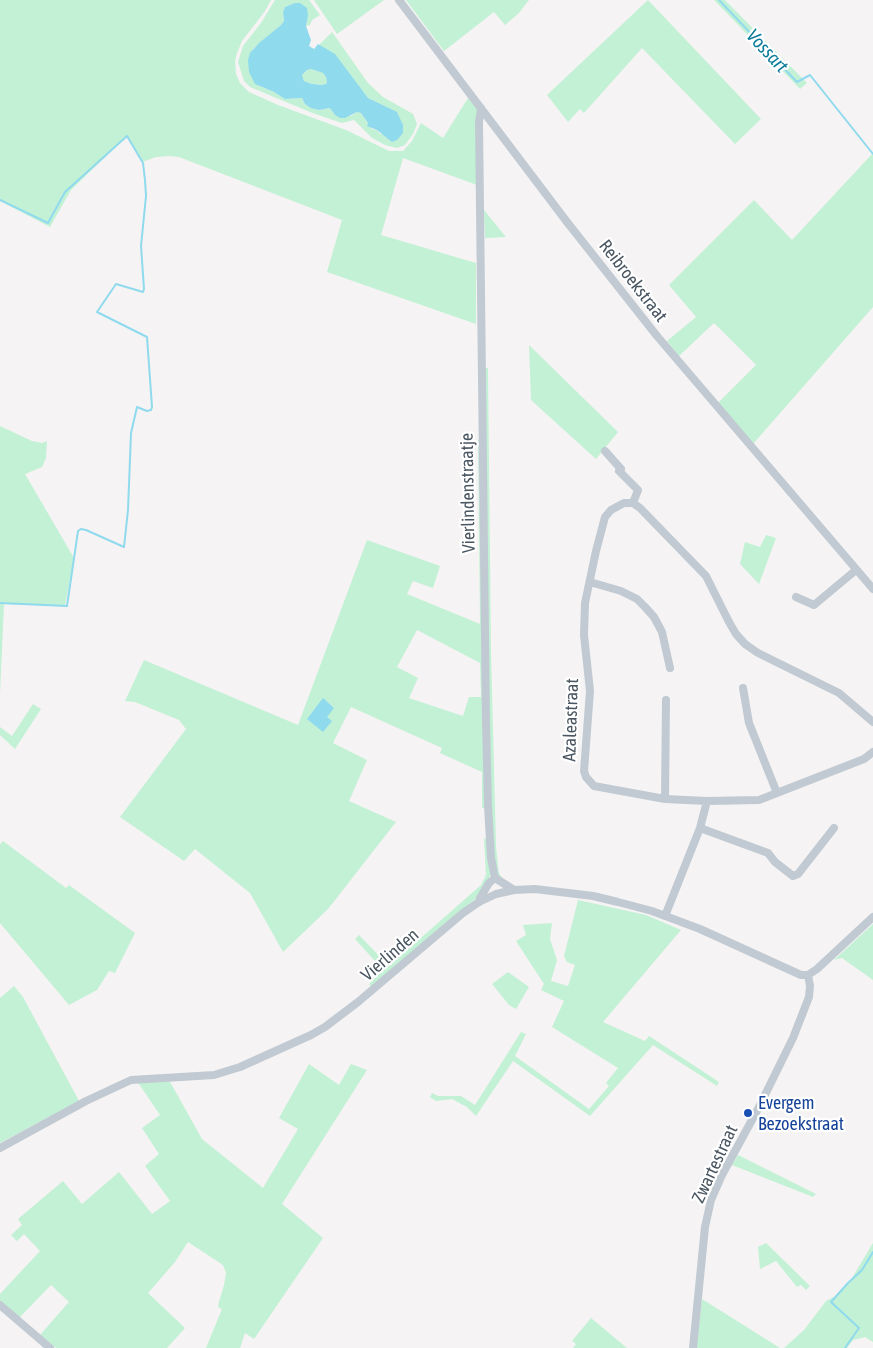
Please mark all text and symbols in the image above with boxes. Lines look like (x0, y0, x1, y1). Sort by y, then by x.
water label: Vossart (741, 25, 793, 77)
street label: Reibroekstraat (594, 236, 672, 326)
street label: Vierlindenstraatje (456, 433, 480, 553)
street label: Azaleastraat (559, 678, 583, 762)
street label: Vierlinden (357, 924, 423, 986)
place label: Evergem Bezoekstraat (758, 1092, 844, 1134)
marker: Evergem Bezoekstraat (742, 1107, 754, 1119)
street label: Zwartestraat (688, 1121, 742, 1207)

